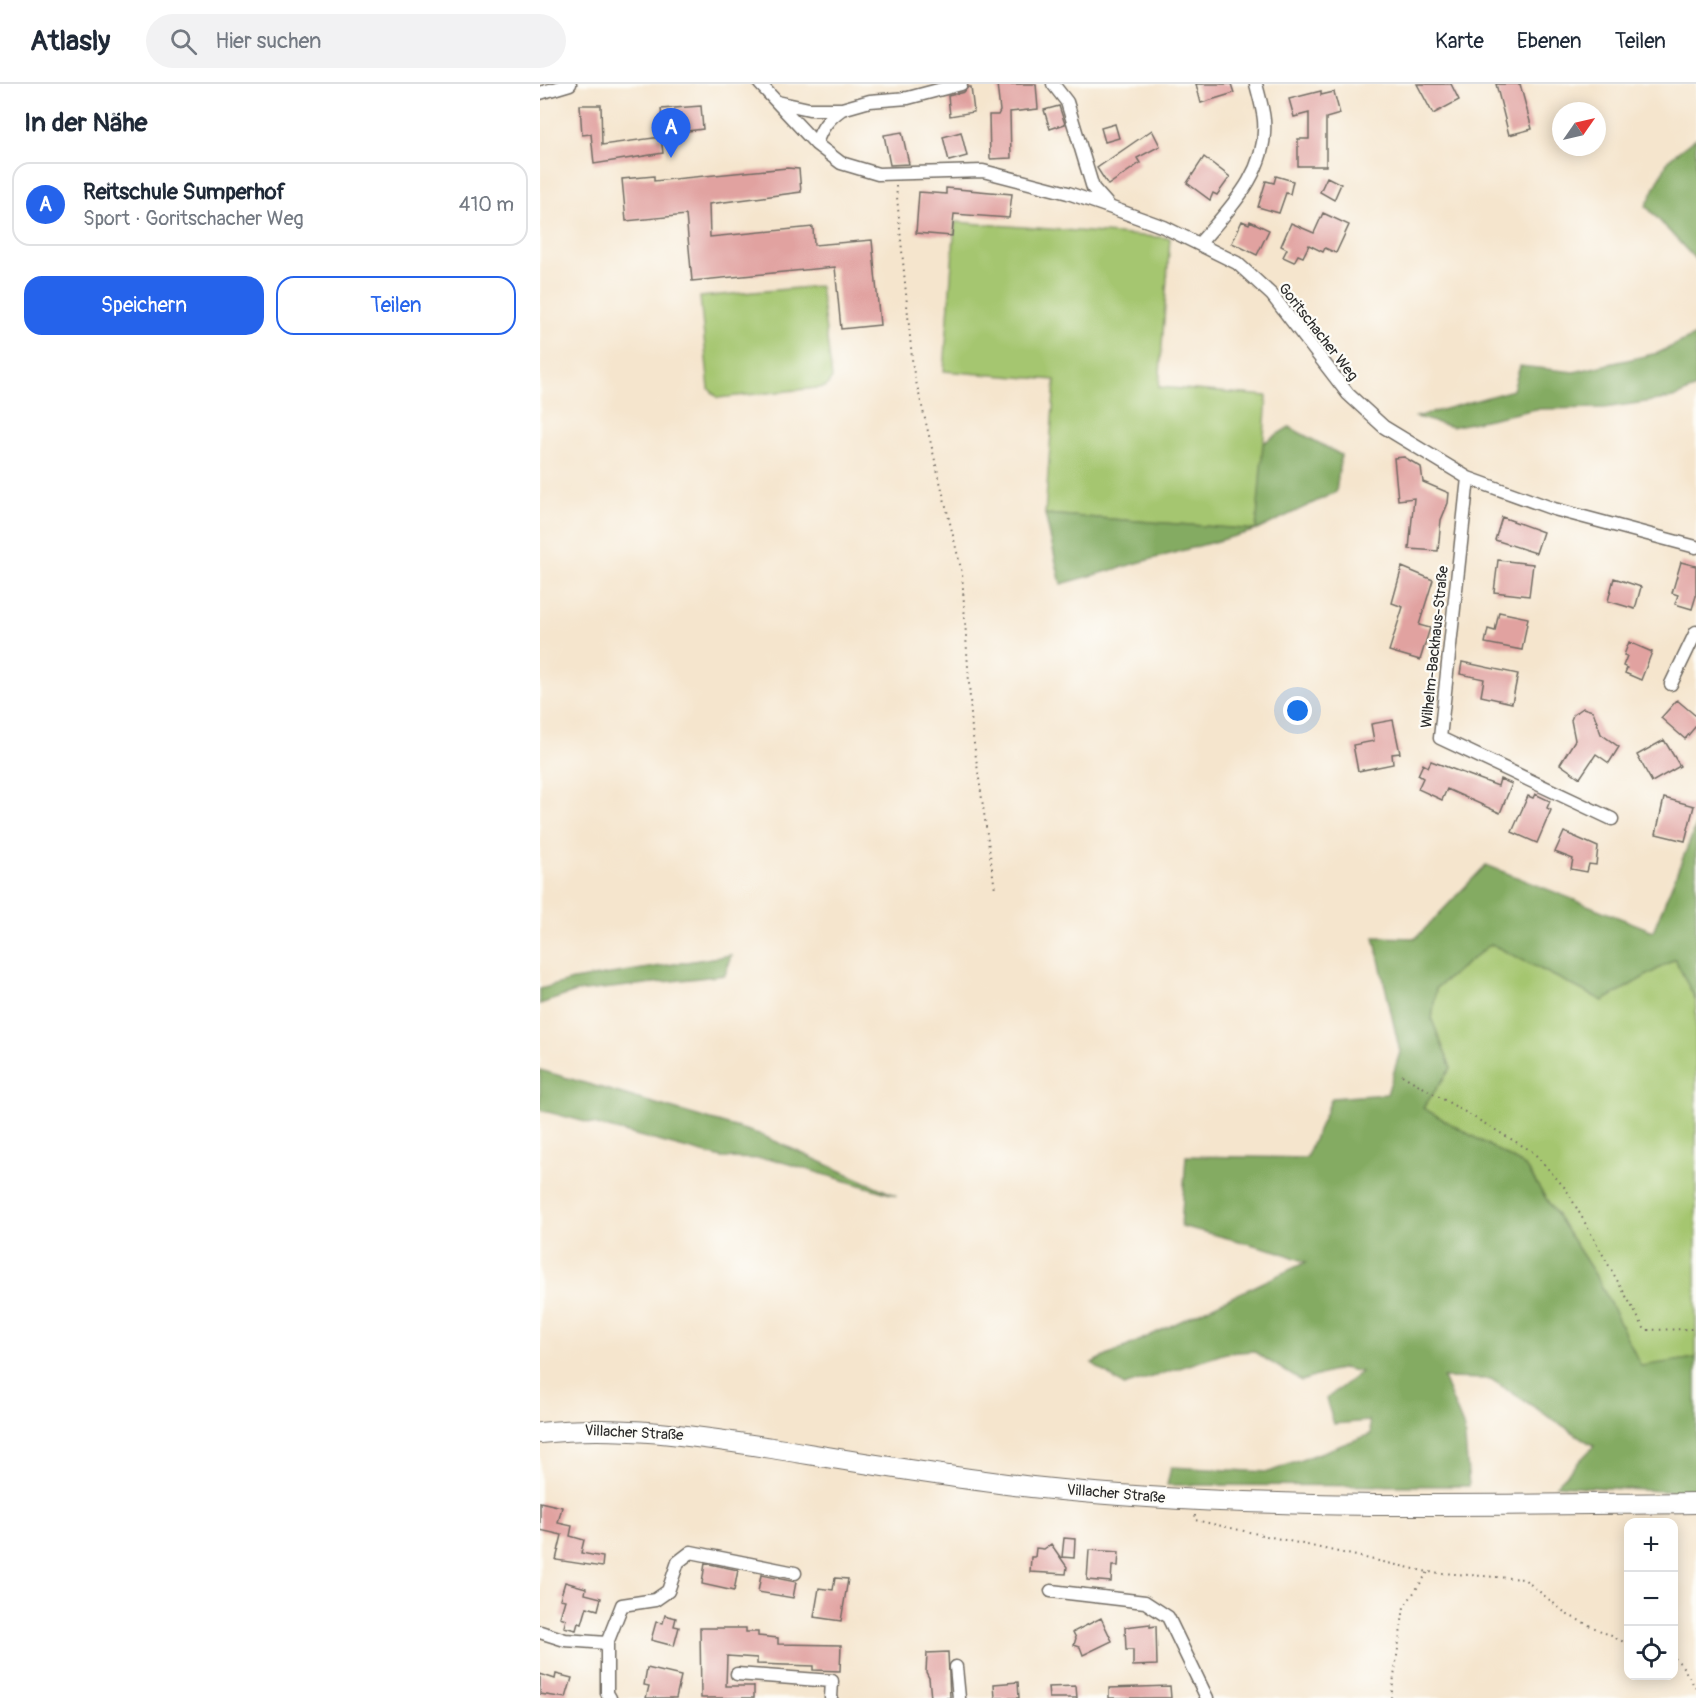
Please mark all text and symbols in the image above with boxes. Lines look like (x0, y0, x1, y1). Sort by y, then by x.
search box (146, 14, 566, 68)
text: Atlasly (30, 24, 110, 59)
icon: search (167, 25, 200, 58)
text: Hier suchen (215, 27, 321, 55)
text: Karte (1435, 28, 1484, 55)
text: Ebenen (1517, 28, 1582, 55)
text: Teilen (1615, 28, 1666, 55)
north arrow (1552, 102, 1606, 156)
text: In der Nähe (24, 107, 147, 139)
pin: A (652, 109, 690, 158)
text: Reitschule Sumperhof (83, 178, 286, 206)
text: A (39, 192, 52, 217)
text: 410 m (459, 192, 514, 217)
text: Sport · Goritschacher Weg (83, 206, 304, 231)
button: Speichern (24, 276, 264, 335)
button: Teilen (276, 276, 516, 335)
street label: Goritschacher Weg (1274, 279, 1362, 385)
street label: Wilhelm-Backhaus-Straße (1417, 564, 1453, 729)
your location (1283, 696, 1312, 725)
street label: Villacher Straße (584, 1421, 685, 1445)
street label: Villacher Straße (1066, 1480, 1167, 1508)
map controls (1624, 1518, 1678, 1680)
button: + (1624, 1518, 1678, 1572)
button: − (1624, 1572, 1678, 1626)
button: locate (1624, 1626, 1678, 1680)

